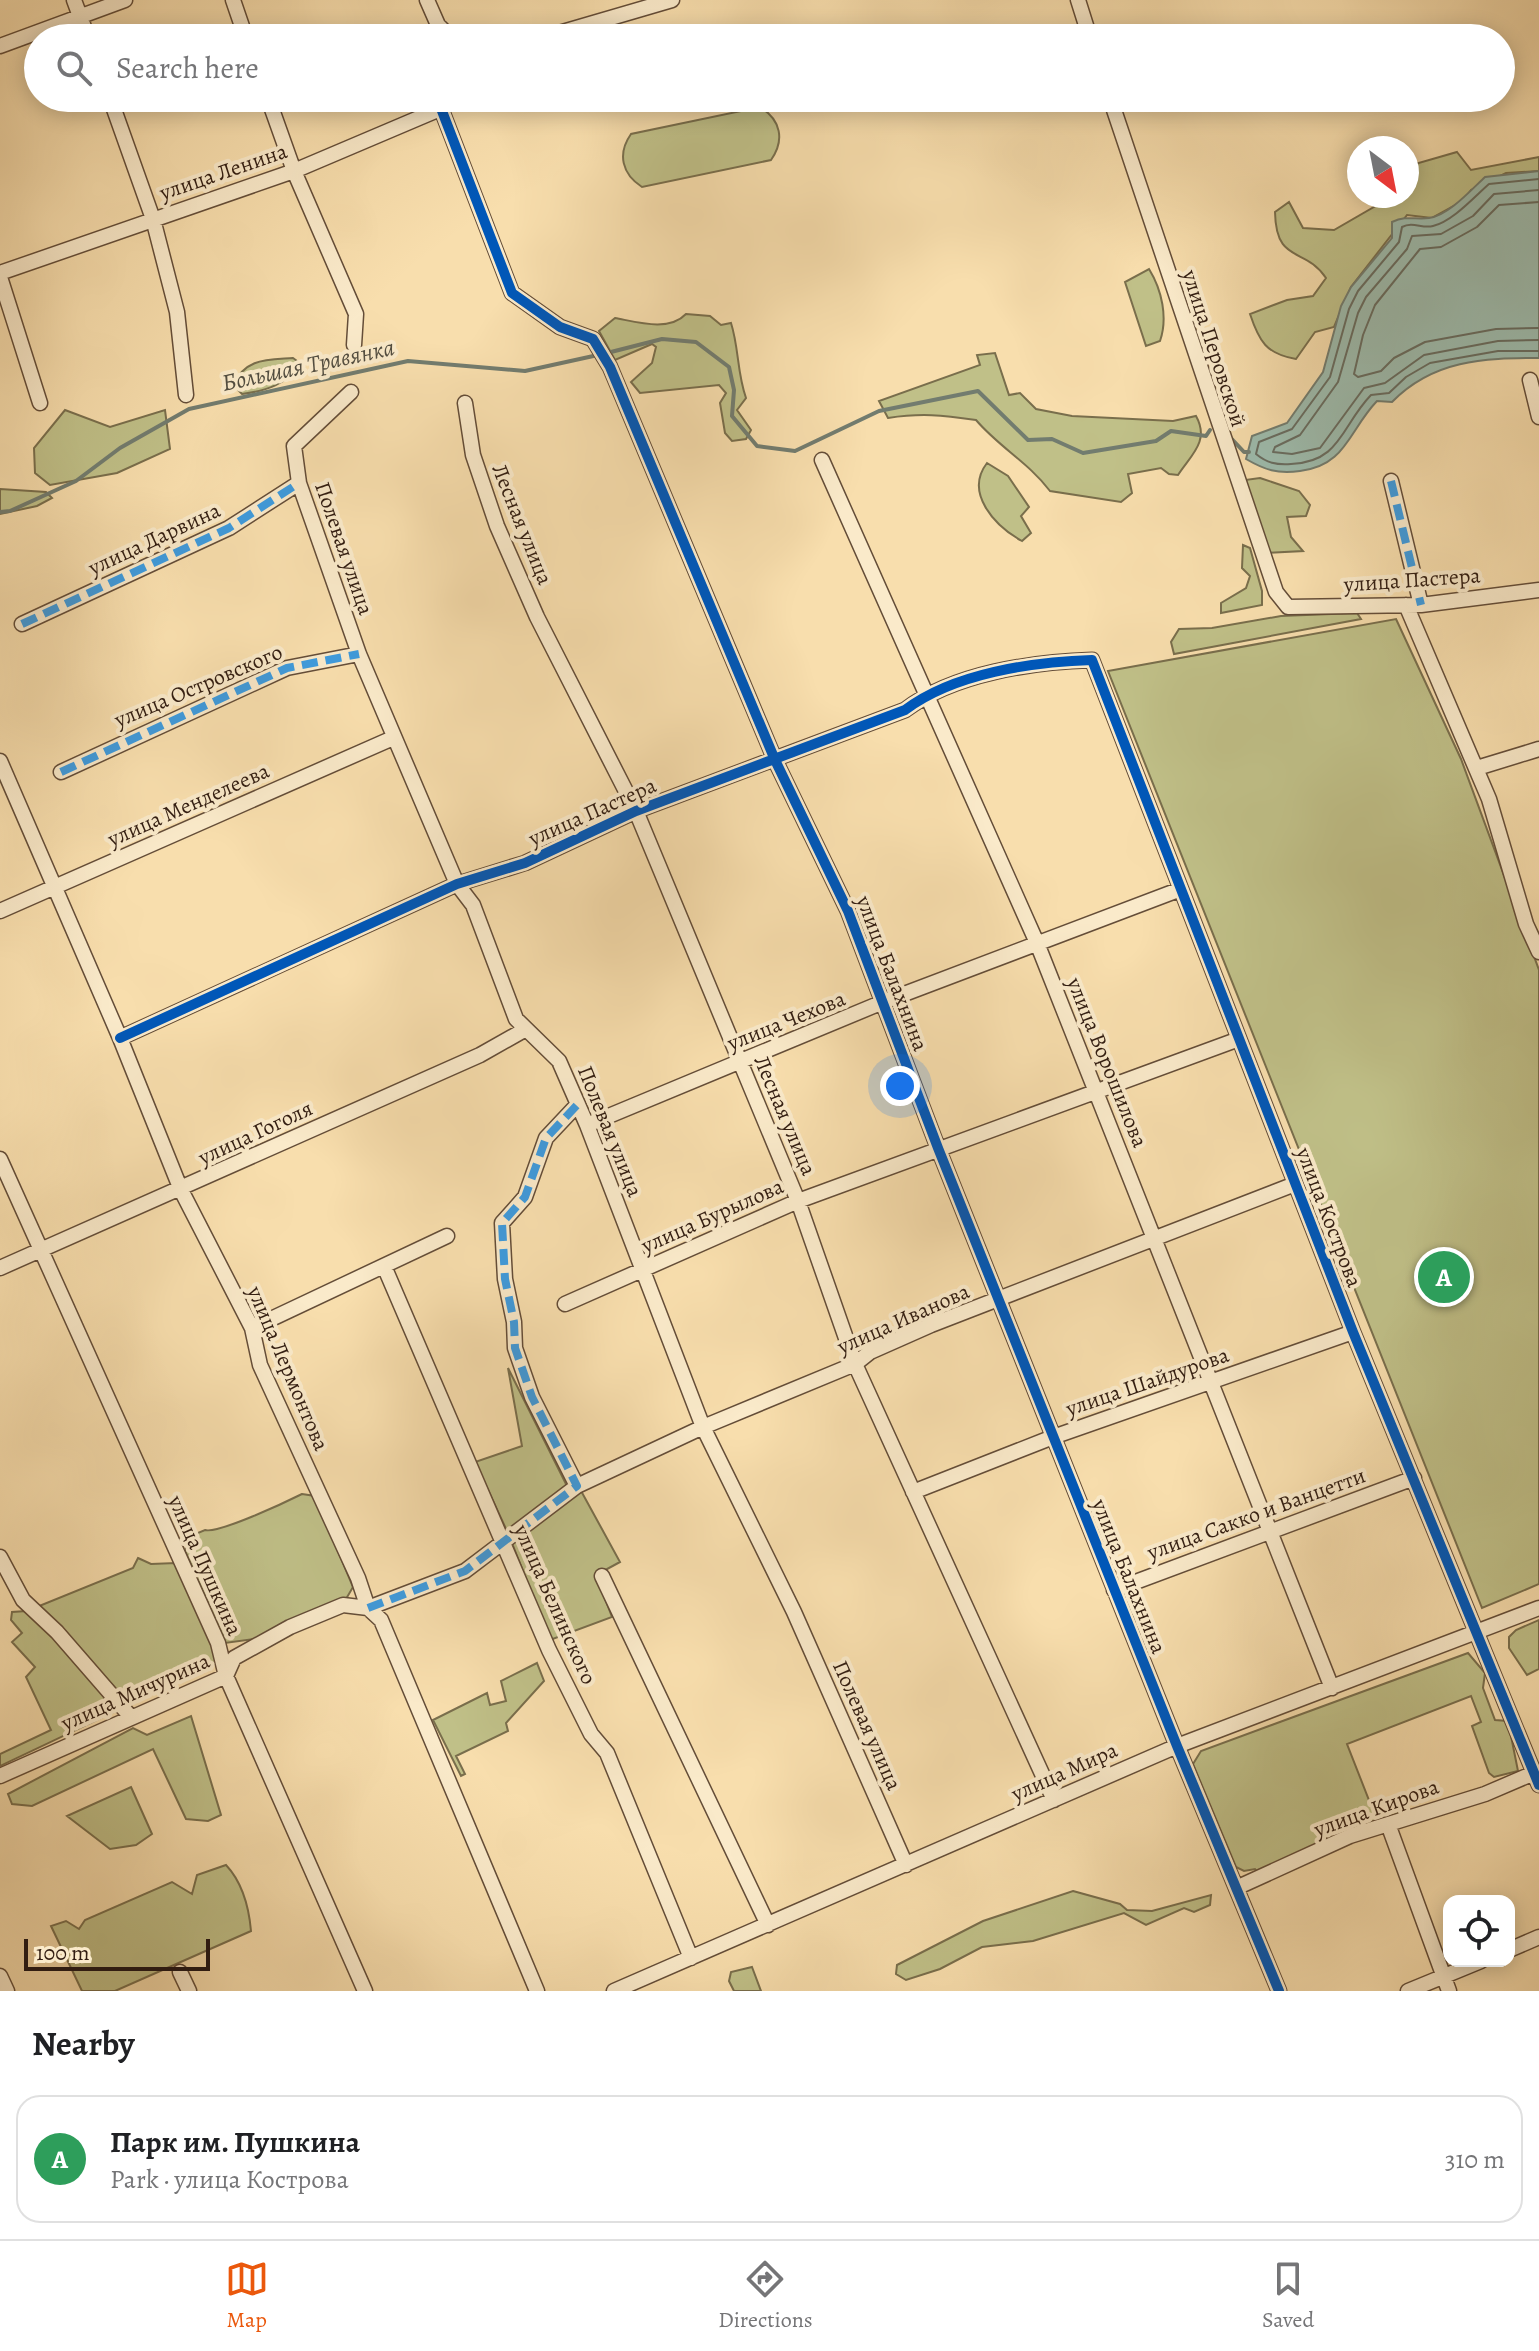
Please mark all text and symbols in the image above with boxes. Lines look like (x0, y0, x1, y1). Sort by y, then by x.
search box (24, 24, 1515, 112)
icon: search (52, 46, 96, 90)
text: Search here (116, 48, 259, 88)
street label: улица Ленина (155, 136, 292, 208)
north arrow (1347, 136, 1419, 208)
street label: улица Перовской (1174, 265, 1254, 431)
water label: Большая Травянка (219, 331, 397, 399)
street label: Лесная улица (484, 460, 560, 590)
street label: Полевая улица (307, 478, 381, 620)
street label: улица Дарвина (83, 495, 226, 583)
street label: улица Пастера (1342, 560, 1482, 600)
street label: улица Островского (109, 637, 287, 735)
street label: улица Менделеева (102, 755, 275, 854)
street label: улица Пастера (523, 770, 662, 854)
street label: улица Балахнина (848, 890, 936, 1056)
street label: улица Ворошилова (1059, 972, 1155, 1153)
street label: улица Чехова (722, 983, 851, 1059)
street label: Лесная улица (746, 1051, 824, 1181)
street label: Полевая улица (570, 1061, 650, 1202)
your location (880, 1066, 920, 1106)
street label: улица Гоголя (193, 1093, 317, 1173)
street label: улица Кострова (1288, 1142, 1370, 1292)
street label: улица Бурылова (636, 1171, 789, 1261)
pin: A (1418, 1247, 1470, 1307)
street label: улица Иванова (832, 1276, 975, 1362)
street label: улица Лермонтова (239, 1281, 337, 1456)
street label: улица Шайдурова (1061, 1340, 1234, 1424)
street label: улица Сакко и Ванцетти (1142, 1460, 1370, 1568)
street label: улица Пушкина (160, 1490, 250, 1641)
street label: улица Балахнина (1084, 1494, 1174, 1659)
street label: улица Белинского (506, 1519, 604, 1689)
street label: улица Мичурина (55, 1645, 215, 1739)
street label: Полевая улица (825, 1656, 909, 1796)
street label: улица Мира (1006, 1735, 1123, 1809)
street label: улица Кирова (1309, 1771, 1444, 1845)
map controls (1443, 1895, 1515, 1967)
button: locate (1443, 1895, 1515, 1967)
scale bar (24, 1935, 210, 1971)
text: 100 m (36, 1938, 90, 1968)
text: Nearby (32, 2020, 135, 2067)
text: Парк им. Пушкина (110, 2122, 360, 2162)
text: A (52, 2142, 68, 2177)
text: 310 m (1445, 2142, 1505, 2177)
text: Park · улица Кострова (110, 2162, 349, 2197)
tab: Map (225, 2257, 269, 2335)
tab: Directions (718, 2257, 813, 2335)
tab: Saved (1262, 2257, 1314, 2335)

